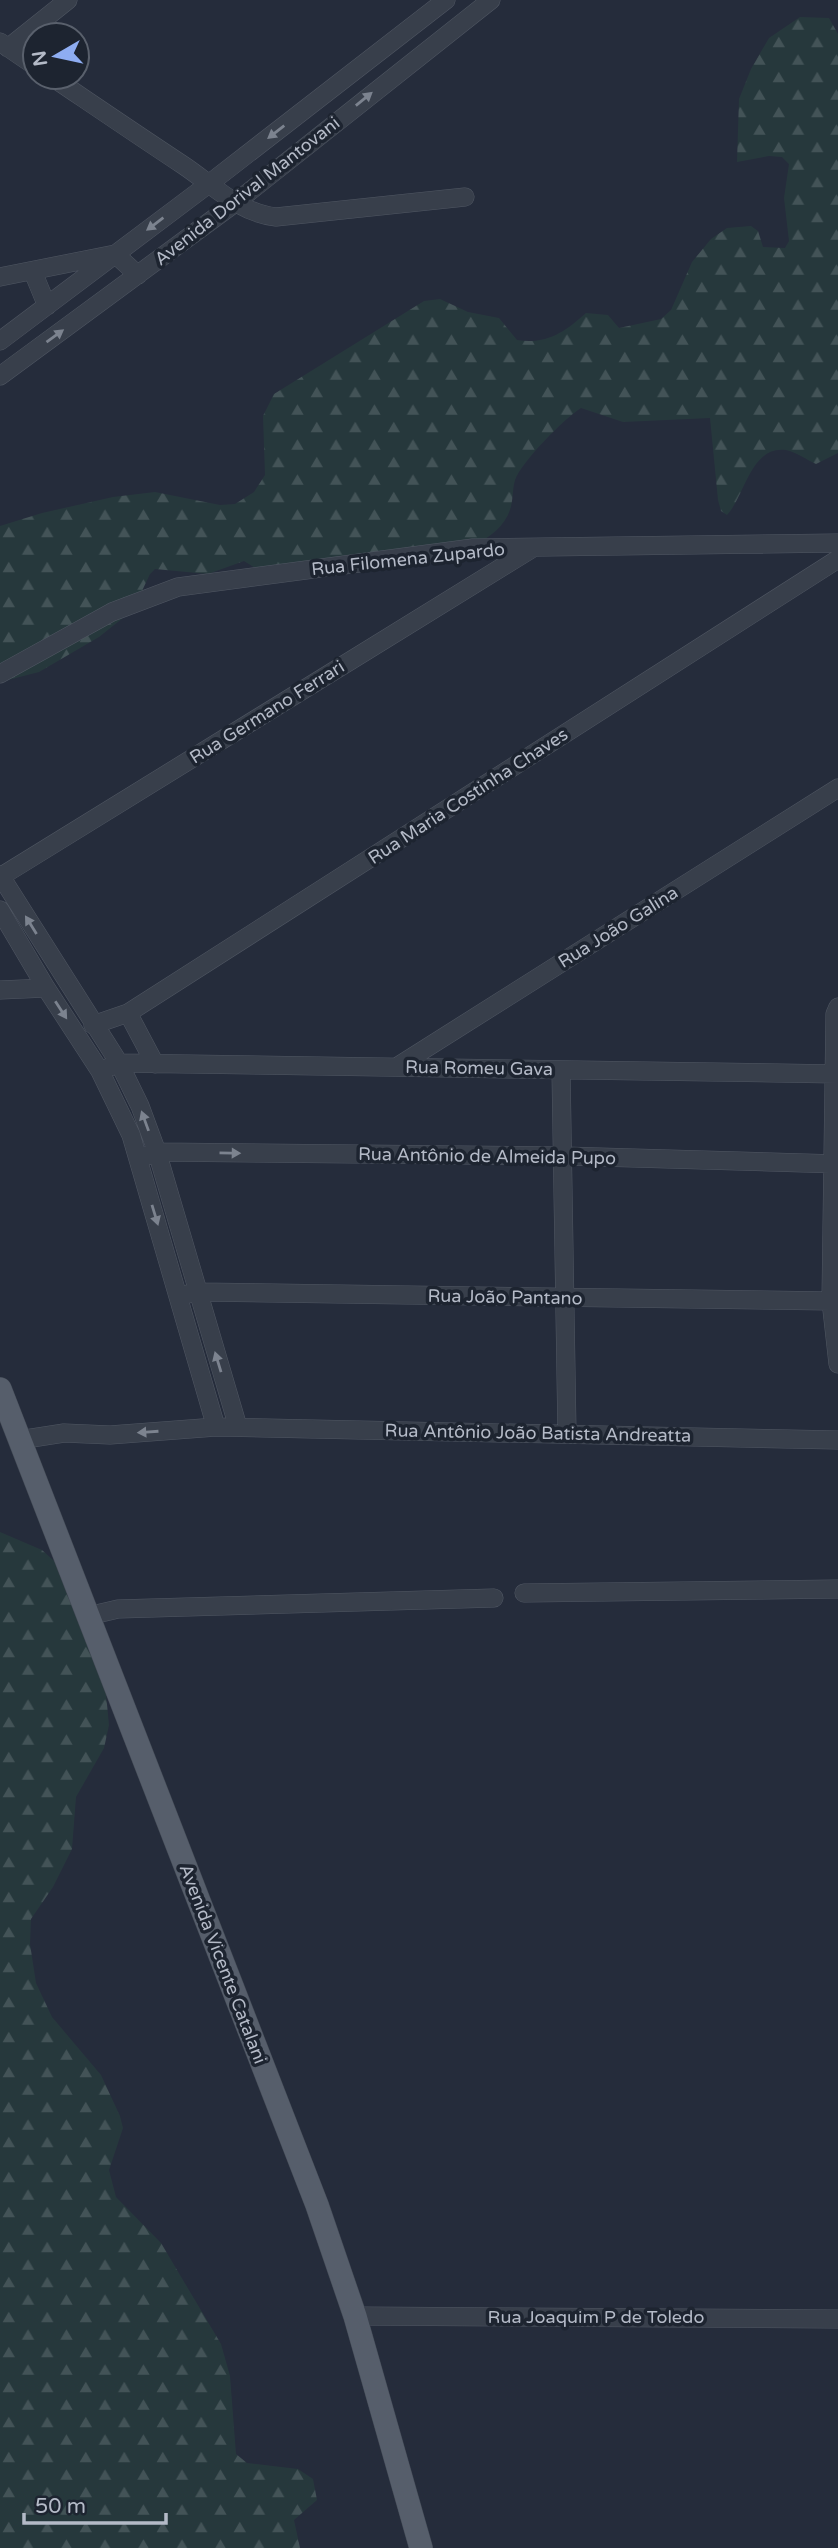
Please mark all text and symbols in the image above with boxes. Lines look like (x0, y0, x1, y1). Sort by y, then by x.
north arrow (21, 21, 91, 91)
text: N (28, 49, 52, 68)
one-way arrow (355, 92, 373, 107)
street label: Avenida Dorival Mantovani (150, 112, 344, 270)
one-way arrow (267, 124, 285, 139)
one-way arrow (146, 217, 164, 231)
one-way arrow (46, 329, 64, 343)
street label: Rua Filomena Zupardo (310, 538, 506, 580)
street label: Rua Germano Ferrari (186, 655, 348, 769)
street label: Rua Maria Costinha Chaves (364, 723, 572, 869)
street label: Rua João Galina (554, 881, 682, 973)
one-way arrow (25, 915, 37, 934)
one-way arrow (54, 1000, 67, 1020)
street label: Rua Romeu Gava (405, 1056, 553, 1080)
one-way arrow (139, 1110, 150, 1131)
street label: Rua Antônio de Almeida Pupo (358, 1143, 616, 1169)
one-way arrow (219, 1147, 241, 1159)
one-way arrow (150, 1205, 160, 1226)
street label: Rua João Pantano (427, 1285, 583, 1309)
one-way arrow (213, 1351, 223, 1372)
street label: Rua Antônio João Batista Andreatta (384, 1419, 692, 1447)
one-way arrow (137, 1427, 159, 1438)
street label: Avenida Vicente Catalani (175, 1861, 271, 2067)
street label: Rua Joaquim P de Toledo (488, 2306, 704, 2328)
scale bar (24, 2482, 166, 2526)
text: 50 m (35, 2494, 86, 2519)

